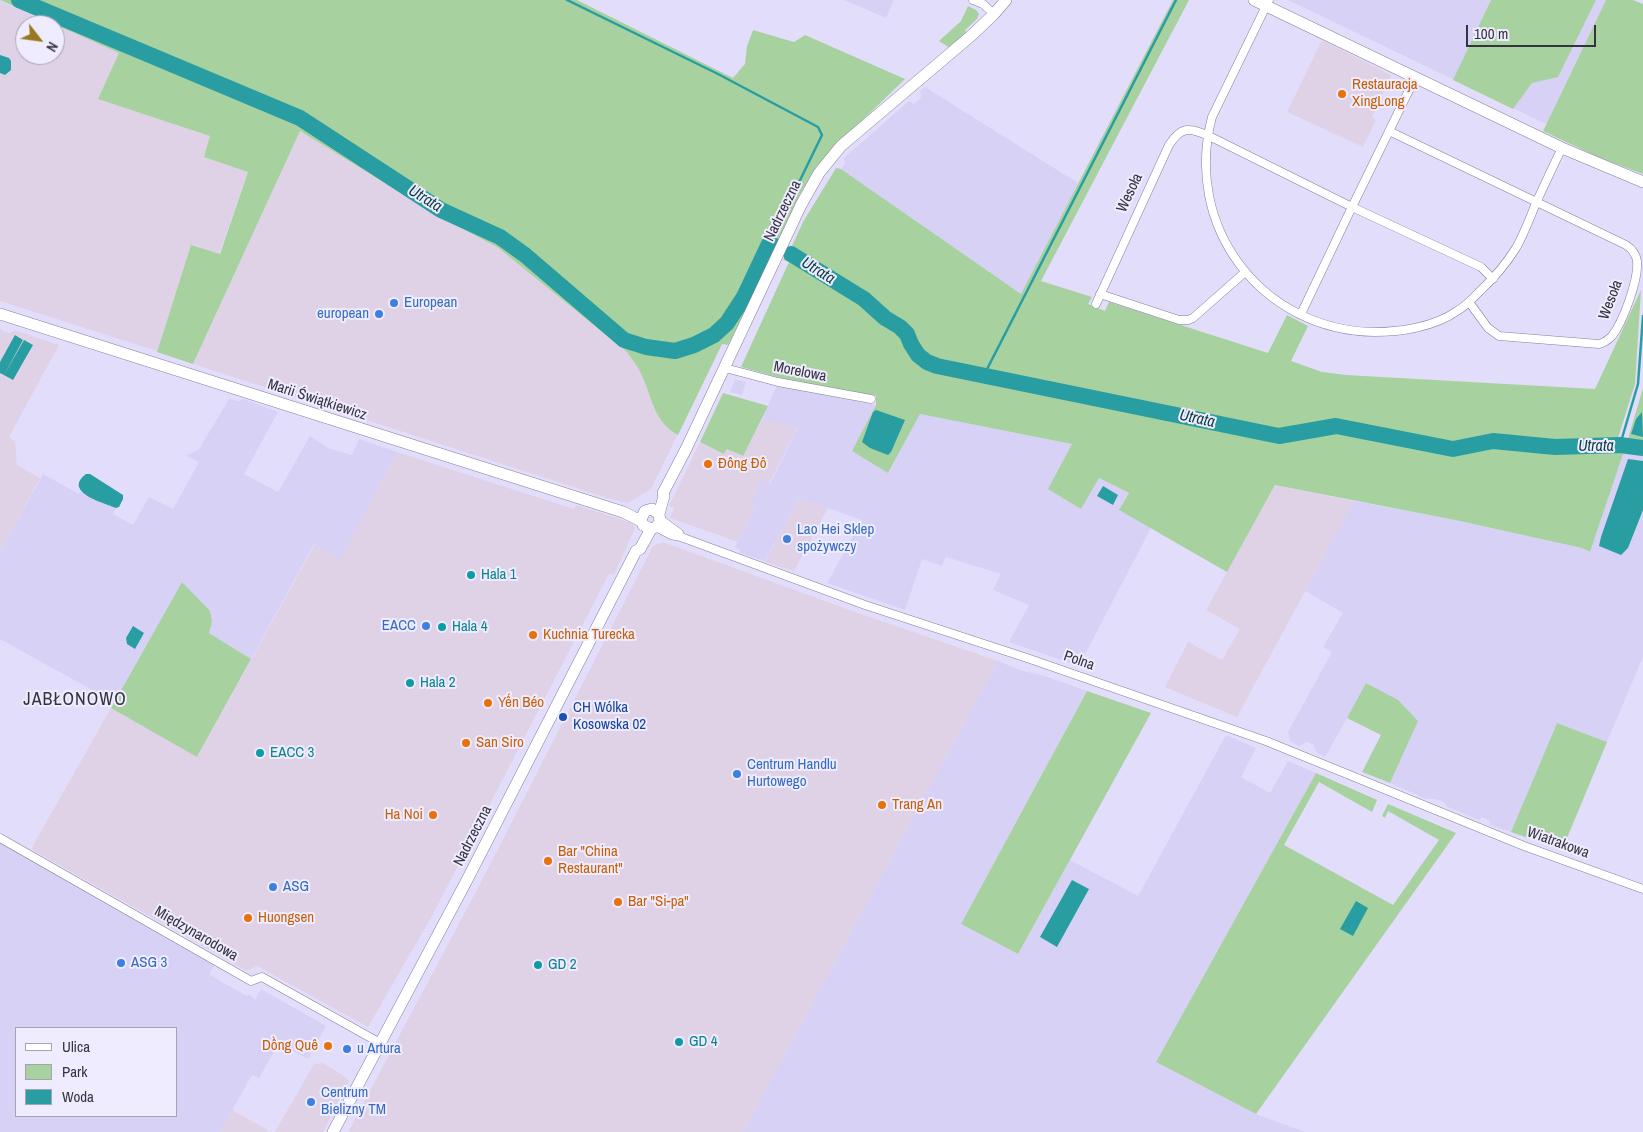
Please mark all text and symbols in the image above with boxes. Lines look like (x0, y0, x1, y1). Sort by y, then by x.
north arrow (15, 15, 65, 65)
scale bar (1468, 15, 1598, 47)
text: 100 m (1474, 23, 1508, 44)
text: N (42, 39, 62, 55)
place label: Restauracja XingLong (1352, 76, 1418, 111)
marker: Restauracja XingLong (1336, 88, 1348, 100)
street label: Wesoła (1113, 171, 1147, 215)
street label: Nadrzeczna (761, 178, 805, 244)
water label: Utrata (405, 181, 445, 217)
water label: Utrata (798, 253, 838, 289)
street label: Wesoła (1595, 278, 1627, 322)
place label: European (404, 294, 457, 312)
marker: European (388, 297, 400, 309)
place label: european (317, 305, 369, 323)
marker: european (373, 308, 385, 320)
street label: Morelowa (772, 358, 828, 386)
street label: Marii Świątkiewicz (265, 375, 369, 425)
water label: Utrata (1178, 406, 1216, 432)
water label: Utrata (1578, 437, 1614, 457)
place label: Đông Đô (718, 455, 767, 473)
marker: Đông Đô (702, 458, 714, 470)
place label: Lao Hei Sklep spożywczy (797, 521, 874, 556)
marker: Lao Hei Sklep spożywczy (781, 533, 793, 545)
place label: Hala 1 (481, 566, 517, 584)
marker: Hala 1 (465, 569, 477, 581)
place label: EACC (382, 617, 416, 635)
place label: Hala 4 (452, 618, 488, 636)
marker: EACC (420, 620, 432, 632)
marker: Hala 4 (436, 621, 448, 633)
place label: Kuchnia Turecka (543, 626, 635, 644)
marker: Kuchnia Turecka (527, 629, 539, 641)
street label: Polna (1061, 647, 1097, 675)
place label: Hala 2 (420, 674, 456, 692)
marker: Hala 2 (404, 677, 416, 689)
district label: JABŁONOWO (22, 689, 128, 711)
place label: Yến Béo (498, 694, 544, 712)
marker: Yến Béo (482, 697, 494, 709)
place label: CH Wólka Kosowska 02 (573, 699, 646, 734)
marker: CH Wólka Kosowska 02 (557, 711, 569, 723)
place label: San Siro (476, 734, 524, 752)
marker: San Siro (460, 737, 472, 749)
place label: EACC 3 (270, 744, 314, 762)
marker: EACC 3 (254, 747, 266, 759)
place label: Centrum Handlu Hurtowego (747, 756, 837, 791)
marker: Centrum Handlu Hurtowego (731, 768, 743, 780)
place label: Trang An (892, 796, 942, 814)
marker: Trang An (876, 799, 888, 811)
street label: Nadrzeczna (450, 803, 496, 869)
place label: Ha Noi (385, 806, 423, 824)
marker: Ha Noi (427, 809, 439, 821)
street label: Wiatrakowa (1524, 823, 1592, 863)
place label: Bar "China Restaurant" (558, 843, 623, 878)
marker: Bar "China Restaurant" (542, 855, 554, 867)
place label: ASG (283, 878, 309, 896)
marker: ASG (267, 881, 279, 893)
place label: Bar "Si-pa" (628, 893, 689, 911)
marker: Bar "Si-pa" (612, 896, 624, 908)
street label: Międzynarodowa (151, 903, 241, 965)
place label: Huongsen (258, 909, 314, 927)
marker: Huongsen (242, 912, 254, 924)
place label: ASG 3 (131, 954, 167, 972)
place label: GD 2 (548, 956, 577, 974)
marker: ASG 3 (115, 957, 127, 969)
marker: GD 2 (532, 959, 544, 971)
legend (15, 1027, 178, 1117)
place label: GD 4 (689, 1033, 718, 1051)
text: Ulica (62, 1036, 90, 1057)
marker: GD 4 (673, 1036, 685, 1048)
place label: Dồng Quê (262, 1037, 318, 1055)
marker: Dồng Quê (322, 1040, 334, 1052)
place label: u Artura (357, 1040, 401, 1058)
marker: u Artura (341, 1043, 353, 1055)
text: Park (62, 1061, 87, 1082)
place label: Centrum Bielizny TM (321, 1084, 386, 1119)
text: Woda (62, 1086, 94, 1107)
marker: Centrum Bielizny TM (305, 1096, 317, 1108)

